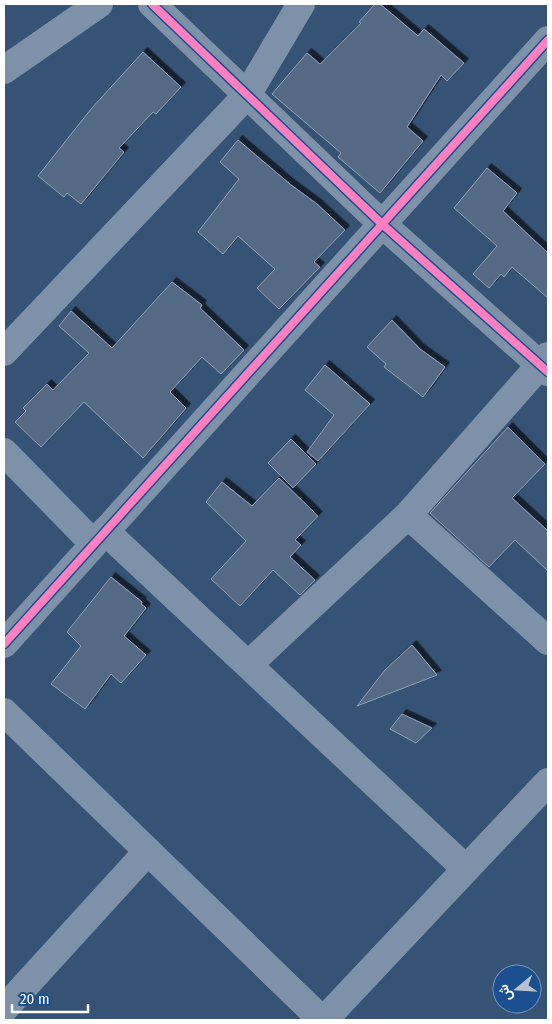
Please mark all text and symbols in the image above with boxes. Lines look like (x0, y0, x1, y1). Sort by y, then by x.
north arrow (492, 964, 542, 1014)
scale bar (12, 982, 89, 1014)
text: ش (494, 982, 516, 1003)
text: 20 m (20, 990, 50, 1008)

